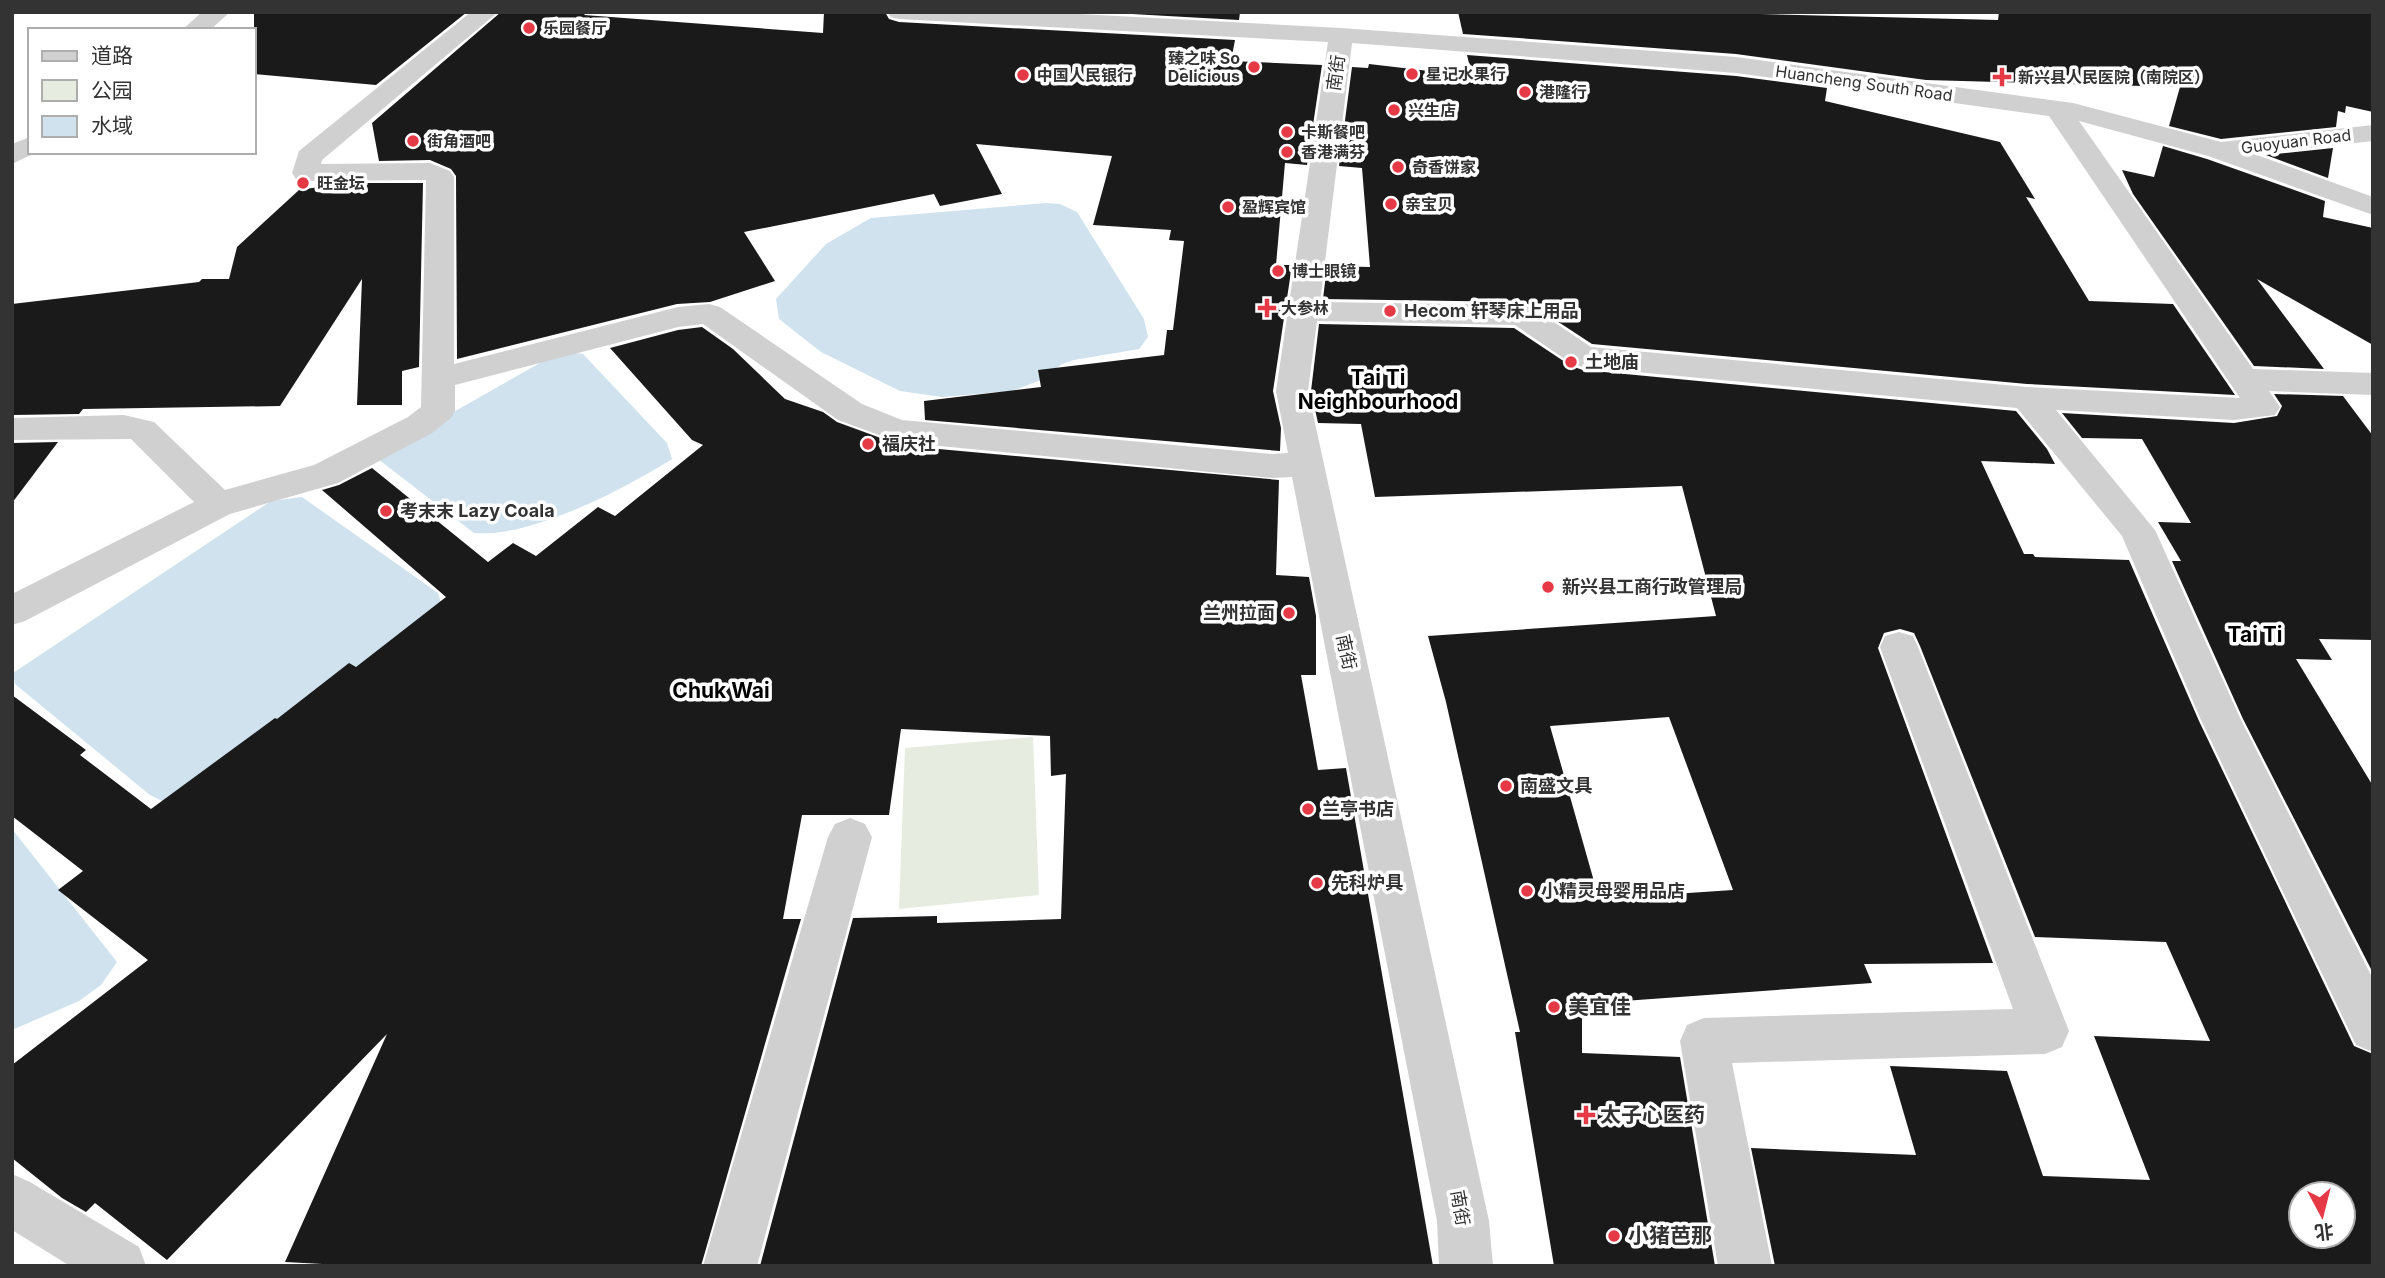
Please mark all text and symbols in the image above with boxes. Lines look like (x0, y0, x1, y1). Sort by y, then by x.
place label: 乐园餐厅 (543, 18, 607, 38)
marker: 乐园餐厅 (521, 20, 537, 36)
legend (28, 28, 256, 154)
text: 道路 (91, 43, 133, 68)
place label: 臻之味 So Delicious (1168, 48, 1240, 86)
street label: 南街 (1323, 54, 1348, 92)
marker: 臻之味 So Delicious (1246, 59, 1262, 75)
street label: Huancheng South Road (1774, 61, 1954, 105)
place label: 星记水果行 (1426, 64, 1506, 84)
place label: 中国人民银行 (1037, 65, 1133, 85)
marker: 星记水果行 (1404, 66, 1420, 82)
marker: 中国人民银行 (1015, 67, 1031, 83)
marker: 新兴县人民医院（南院区） (1992, 67, 2012, 87)
place label: 新兴县人民医院（南院区） (2018, 67, 2210, 87)
text: 公园 (91, 78, 133, 103)
place label: 港隆行 (1539, 82, 1587, 102)
marker: 港隆行 (1517, 84, 1533, 100)
place label: 兴生店 (1408, 100, 1456, 120)
marker: 兴生店 (1386, 102, 1402, 118)
text: 水域 (91, 113, 133, 138)
place label: 卡斯餐吧 (1301, 122, 1365, 142)
marker: 卡斯餐吧 (1279, 124, 1295, 140)
street label: Guoyuan Road (2240, 124, 2352, 158)
place label: 街角酒吧 (427, 131, 491, 151)
marker: 街角酒吧 (405, 133, 421, 149)
place label: 香港满芬 (1301, 142, 1365, 162)
marker: 香港满芬 (1279, 144, 1295, 160)
place label: 奇香饼家 (1412, 157, 1476, 177)
marker: 奇香饼家 (1390, 159, 1406, 175)
place label: 旺金坛 (317, 173, 365, 193)
marker: 旺金坛 (295, 175, 311, 191)
place label: 亲宝贝 (1405, 194, 1453, 214)
marker: 亲宝贝 (1383, 196, 1399, 212)
place label: 盈辉宾馆 (1242, 197, 1306, 217)
marker: 盈辉宾馆 (1220, 199, 1236, 215)
place label: 博士眼镜 (1292, 261, 1356, 281)
marker: 博士眼镜 (1270, 263, 1286, 279)
place label: 大参林 (1281, 298, 1329, 318)
marker: 大参林 (1259, 300, 1275, 316)
place label: Hecom 轩琴床上用品 (1404, 300, 1579, 321)
marker: Hecom 轩琴床上用品 (1382, 303, 1398, 319)
place label: 土地庙 (1585, 351, 1639, 372)
marker: 土地庙 (1563, 354, 1579, 370)
district label: Tai Ti Neighbourhood (1298, 365, 1458, 414)
place label: 福庆社 (882, 433, 936, 454)
marker: 福庆社 (860, 436, 876, 452)
place label: 考末末 Lazy Coala (400, 500, 555, 521)
marker: 考末末 Lazy Coala (378, 503, 394, 519)
place label: 新兴县工商行政管理局 (1562, 576, 1742, 597)
marker: 新兴县工商行政管理局 (1540, 579, 1556, 595)
place label: 兰州拉面 (1203, 602, 1275, 623)
marker: 兰州拉面 (1281, 605, 1297, 621)
district label: Tai Ti (2227, 622, 2283, 647)
street label: 南街 (1332, 632, 1361, 672)
district label: Chuk Wai (672, 678, 770, 703)
place label: 南盛文具 (1520, 775, 1592, 796)
marker: 南盛文具 (1498, 778, 1514, 794)
place label: 兰亭书店 (1322, 798, 1394, 819)
marker: 兰亭书店 (1300, 801, 1316, 817)
place label: 先科炉具 (1331, 872, 1403, 893)
marker: 先科炉具 (1309, 875, 1325, 891)
place label: 小精灵母婴用品店 (1541, 880, 1685, 901)
marker: 小精灵母婴用品店 (1519, 883, 1535, 899)
place label: 美宜佳 (1568, 994, 1631, 1019)
marker: 美宜佳 (1546, 999, 1562, 1015)
place label: 太子心医药 (1600, 1102, 1705, 1127)
marker: 太子心医药 (1578, 1107, 1594, 1123)
north arrow (2287, 1180, 2357, 1250)
street label: 南街 (1447, 1188, 1474, 1227)
text: 北 (2313, 1219, 2335, 1244)
place label: 小猪芭那 (1628, 1223, 1712, 1248)
marker: 小猪芭那 (1606, 1228, 1622, 1244)

